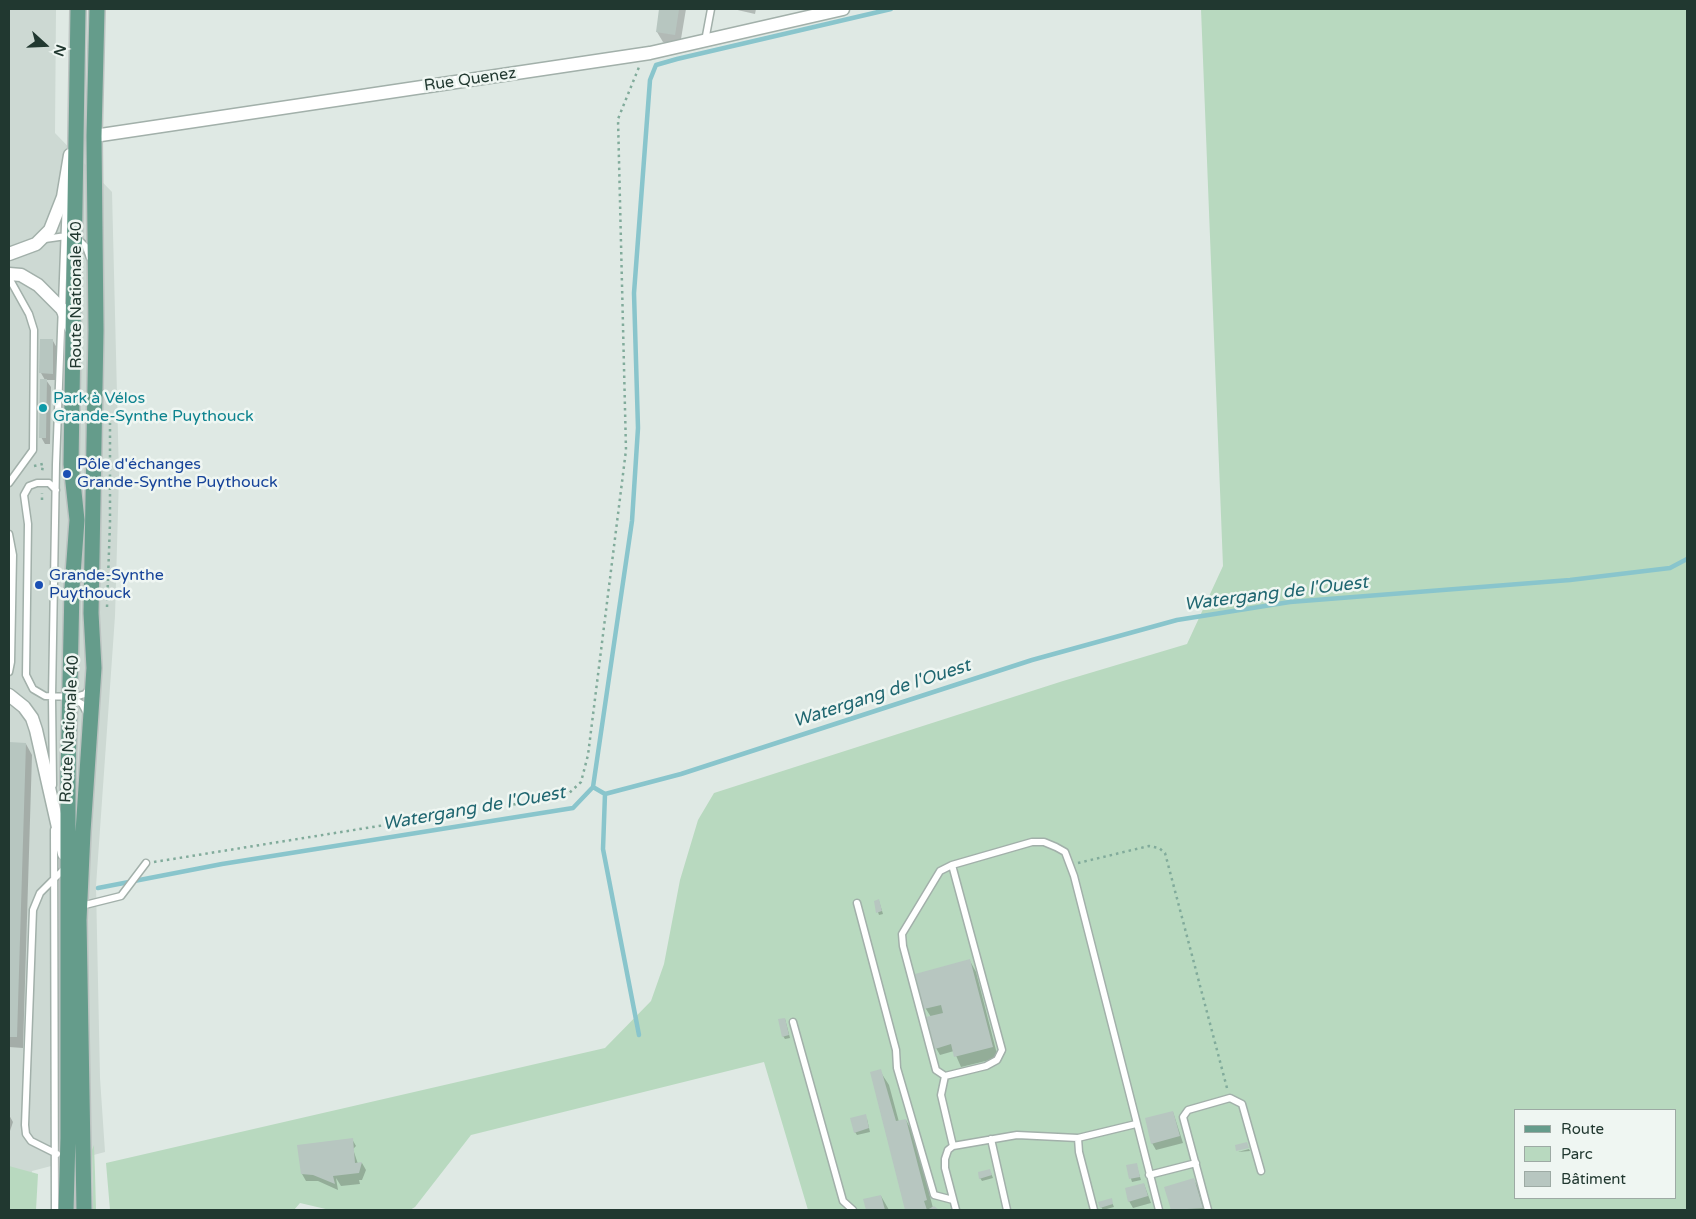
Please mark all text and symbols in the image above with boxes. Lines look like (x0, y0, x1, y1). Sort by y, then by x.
north arrow (20, 20, 70, 70)
text: N (50, 42, 69, 58)
street label: Rue Quenez (423, 64, 517, 96)
street label: Route Nationale 40 (67, 221, 87, 369)
place label: Park à Vélos Grande-Synthe Puythouck (53, 389, 254, 427)
marker: Park à Vélos Grande-Synthe Puythouck (37, 402, 49, 414)
place label: Pôle d'échanges Grande-Synthe Puythouck (77, 455, 278, 493)
marker: Pôle d'échanges Grande-Synthe Puythouck (61, 468, 73, 480)
place label: Grande-Synthe Puythouck (49, 566, 164, 604)
water label: Watergang de l'Ouest (1183, 572, 1369, 616)
marker: Grande-Synthe Puythouck (33, 579, 45, 591)
street label: Route Nationale 40 (57, 655, 83, 803)
water label: Watergang de l'Ouest (791, 655, 973, 733)
water label: Watergang de l'Ouest (381, 782, 567, 836)
legend (1514, 1109, 1676, 1199)
text: Route (1561, 1120, 1604, 1138)
text: Parc (1561, 1145, 1593, 1163)
text: Bâtiment (1561, 1170, 1626, 1188)

